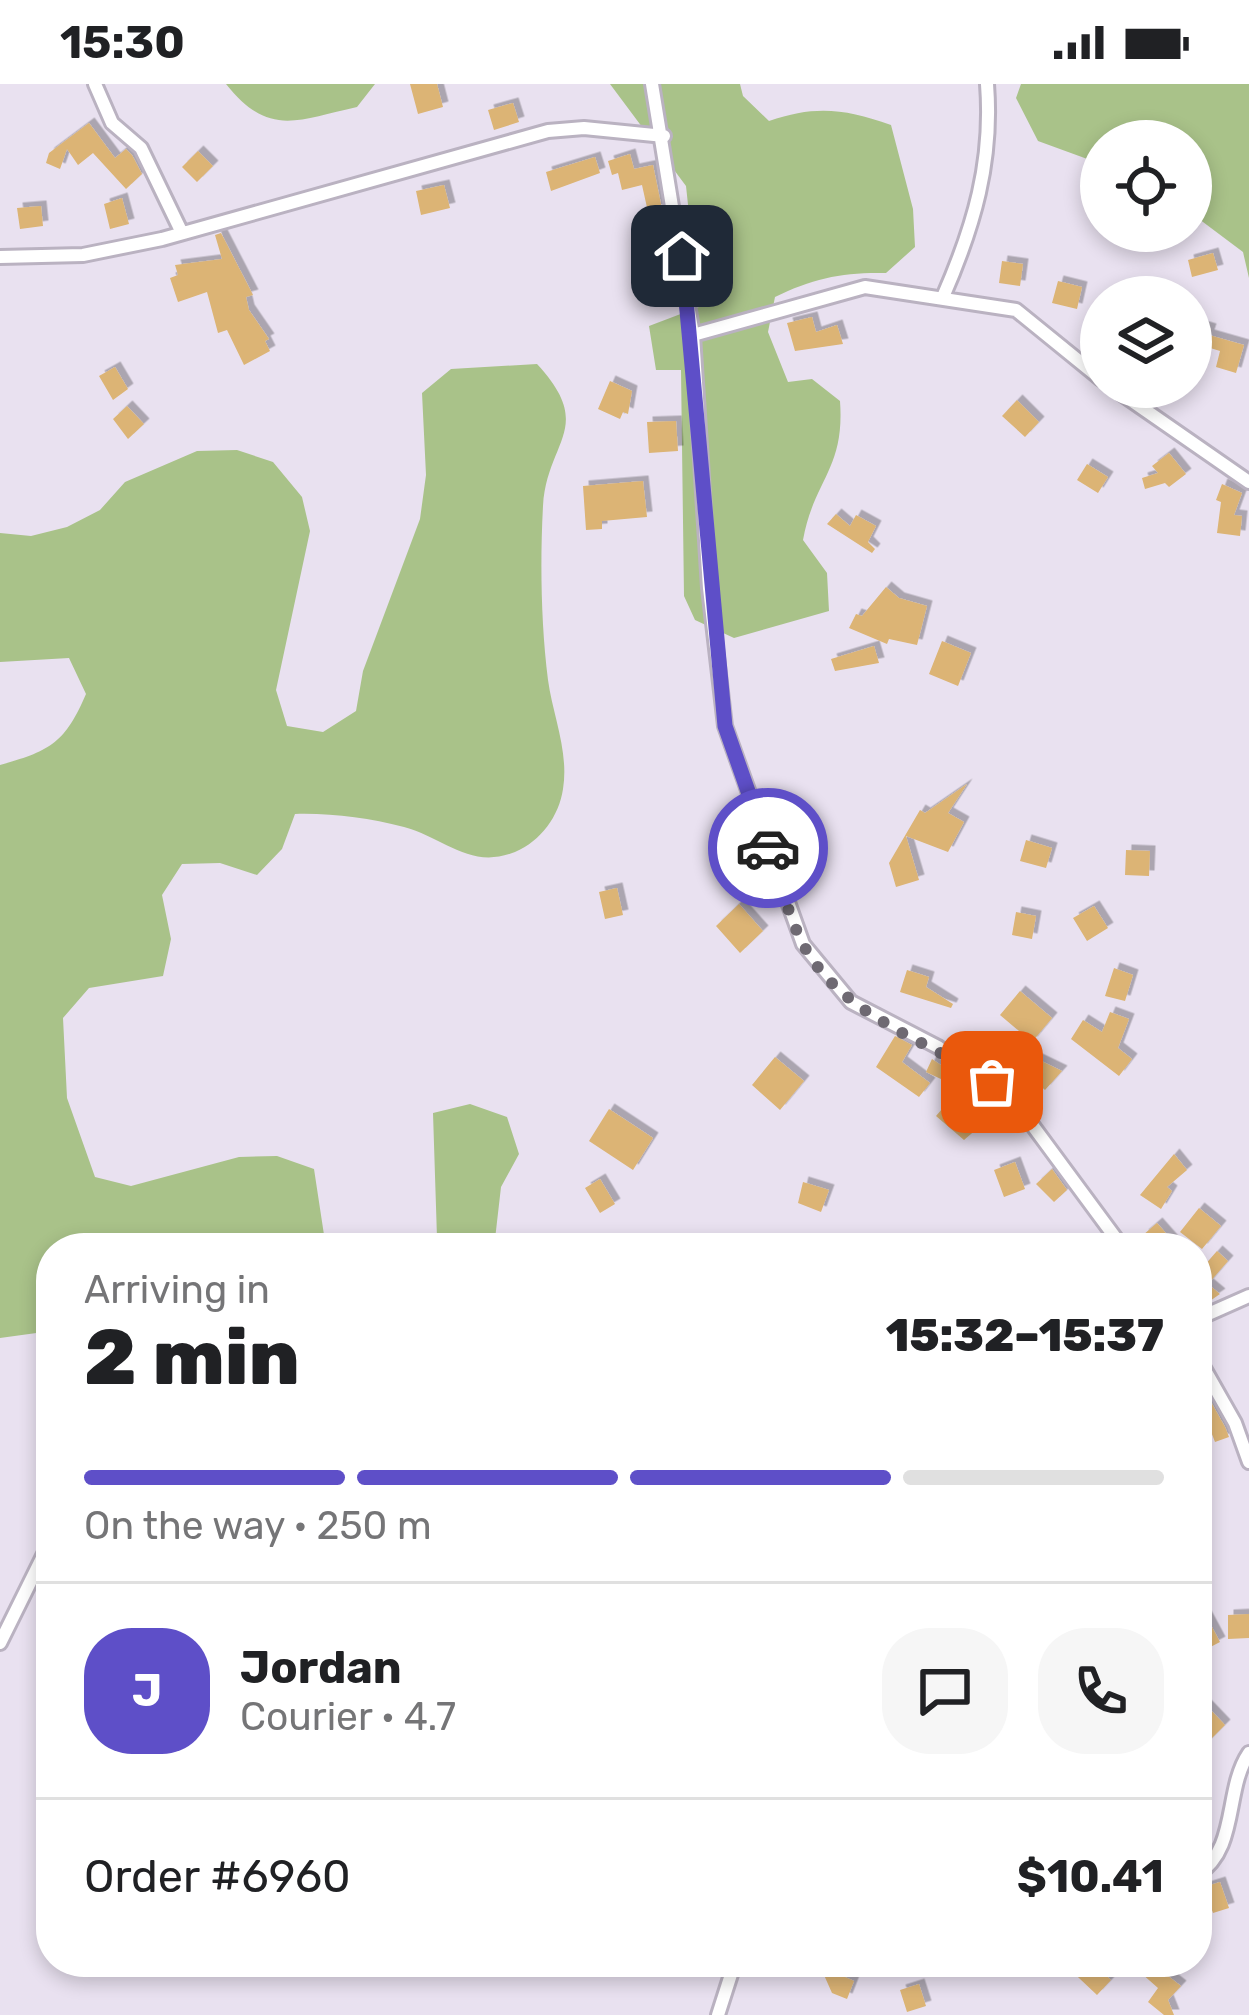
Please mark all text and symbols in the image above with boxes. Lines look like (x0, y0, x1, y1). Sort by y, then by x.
text: 15:30 (60, 16, 185, 69)
map controls (1080, 120, 1212, 408)
button: locate (1080, 120, 1212, 252)
pin (631, 205, 733, 307)
icon: home (649, 223, 715, 289)
button: layers (1080, 276, 1212, 408)
courier (708, 788, 828, 908)
icon: car (735, 815, 801, 881)
pin (941, 1031, 1043, 1133)
icon: bag (959, 1049, 1025, 1115)
text: Arriving in (84, 1267, 270, 1313)
text: 15:32–15:37 (886, 1309, 1164, 1362)
text: 2 min (84, 1311, 300, 1404)
text: On the way · 250 m (84, 1503, 432, 1549)
button: chat (882, 1628, 1008, 1754)
button: phone (1038, 1628, 1164, 1754)
text: Jordan (240, 1641, 402, 1694)
text: J (132, 1664, 162, 1717)
text: Courier · 4.7 (240, 1694, 456, 1740)
text: Order #6960 (84, 1850, 351, 1903)
text: $10.41 (1017, 1850, 1164, 1903)

